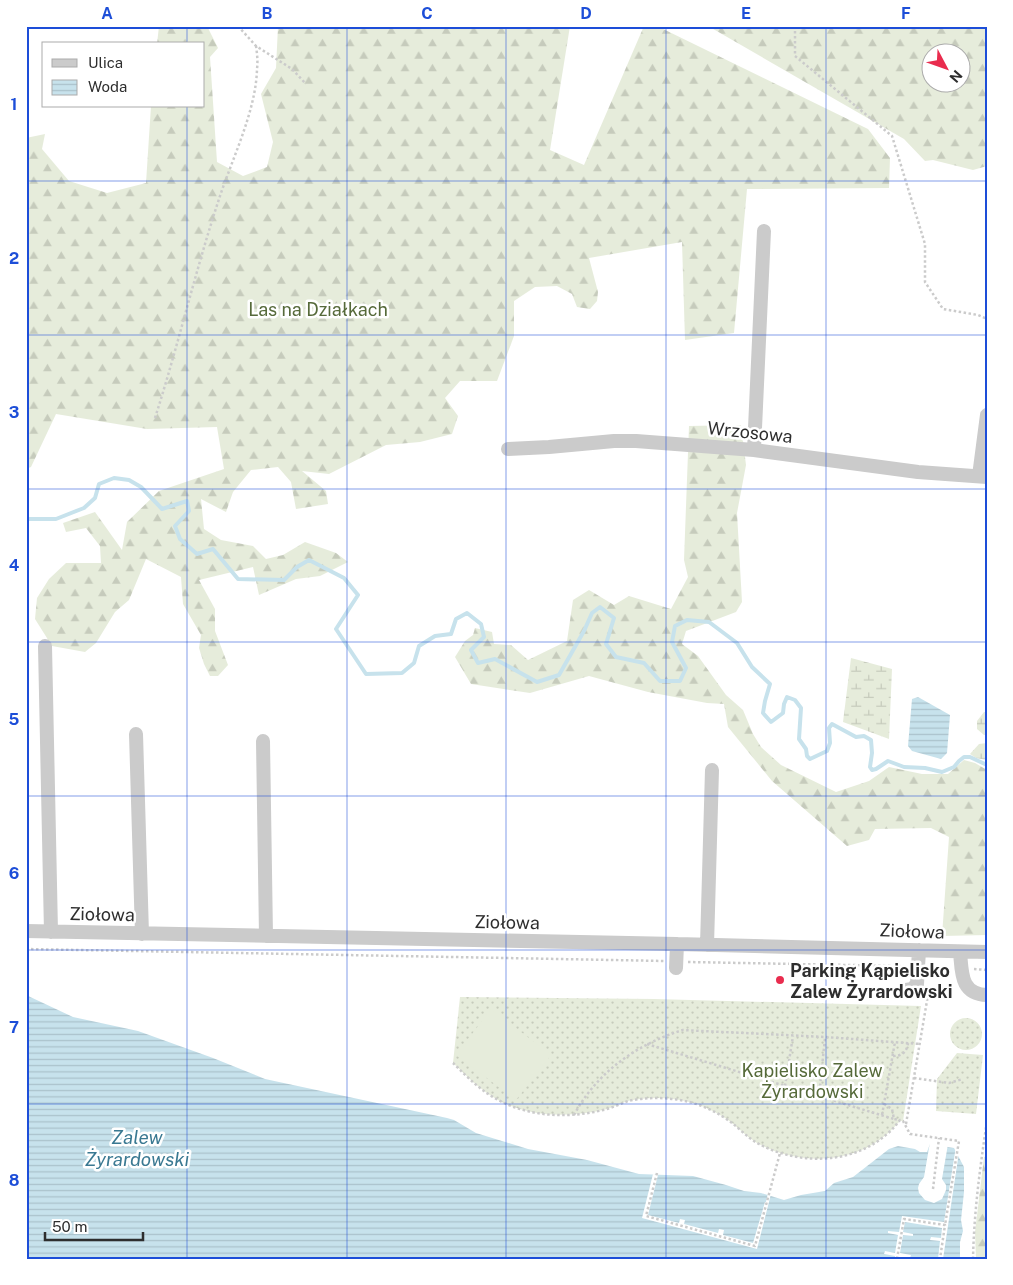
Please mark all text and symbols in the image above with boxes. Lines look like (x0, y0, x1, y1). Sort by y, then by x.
text: A (101, 4, 113, 23)
text: B (262, 4, 273, 23)
text: C (421, 4, 433, 23)
text: D (580, 4, 592, 23)
text: E (741, 4, 751, 23)
text: F (901, 4, 911, 23)
legend (42, 42, 205, 108)
north arrow (920, 42, 970, 92)
text: Ulica (88, 54, 123, 71)
text: N (946, 67, 965, 86)
text: Woda (88, 78, 127, 95)
text: 1 (11, 95, 17, 114)
text: 2 (9, 249, 19, 268)
park label: Las na Działkach (248, 299, 388, 320)
text: 3 (9, 403, 19, 422)
street label: Wrzosowa (706, 417, 794, 447)
text: 4 (9, 556, 20, 575)
text: 5 (9, 710, 20, 729)
text: 6 (9, 864, 19, 883)
street label: Ziołowa (69, 903, 135, 925)
street label: Ziołowa (474, 911, 540, 933)
street label: Ziołowa (879, 919, 945, 943)
place label: Parking Kąpielisko Zalew Żyrardowski (790, 960, 952, 1002)
marker: Parking Kąpielisko Zalew Żyrardowski (774, 974, 786, 986)
text: 7 (9, 1018, 19, 1037)
park label: Kapielisko Zalew Żyrardowski (741, 1060, 883, 1102)
water label: Zalew Żyrardowski (85, 1126, 189, 1170)
text: 8 (9, 1171, 20, 1190)
scale bar (45, 1210, 142, 1242)
text: 50 m (52, 1218, 87, 1235)

